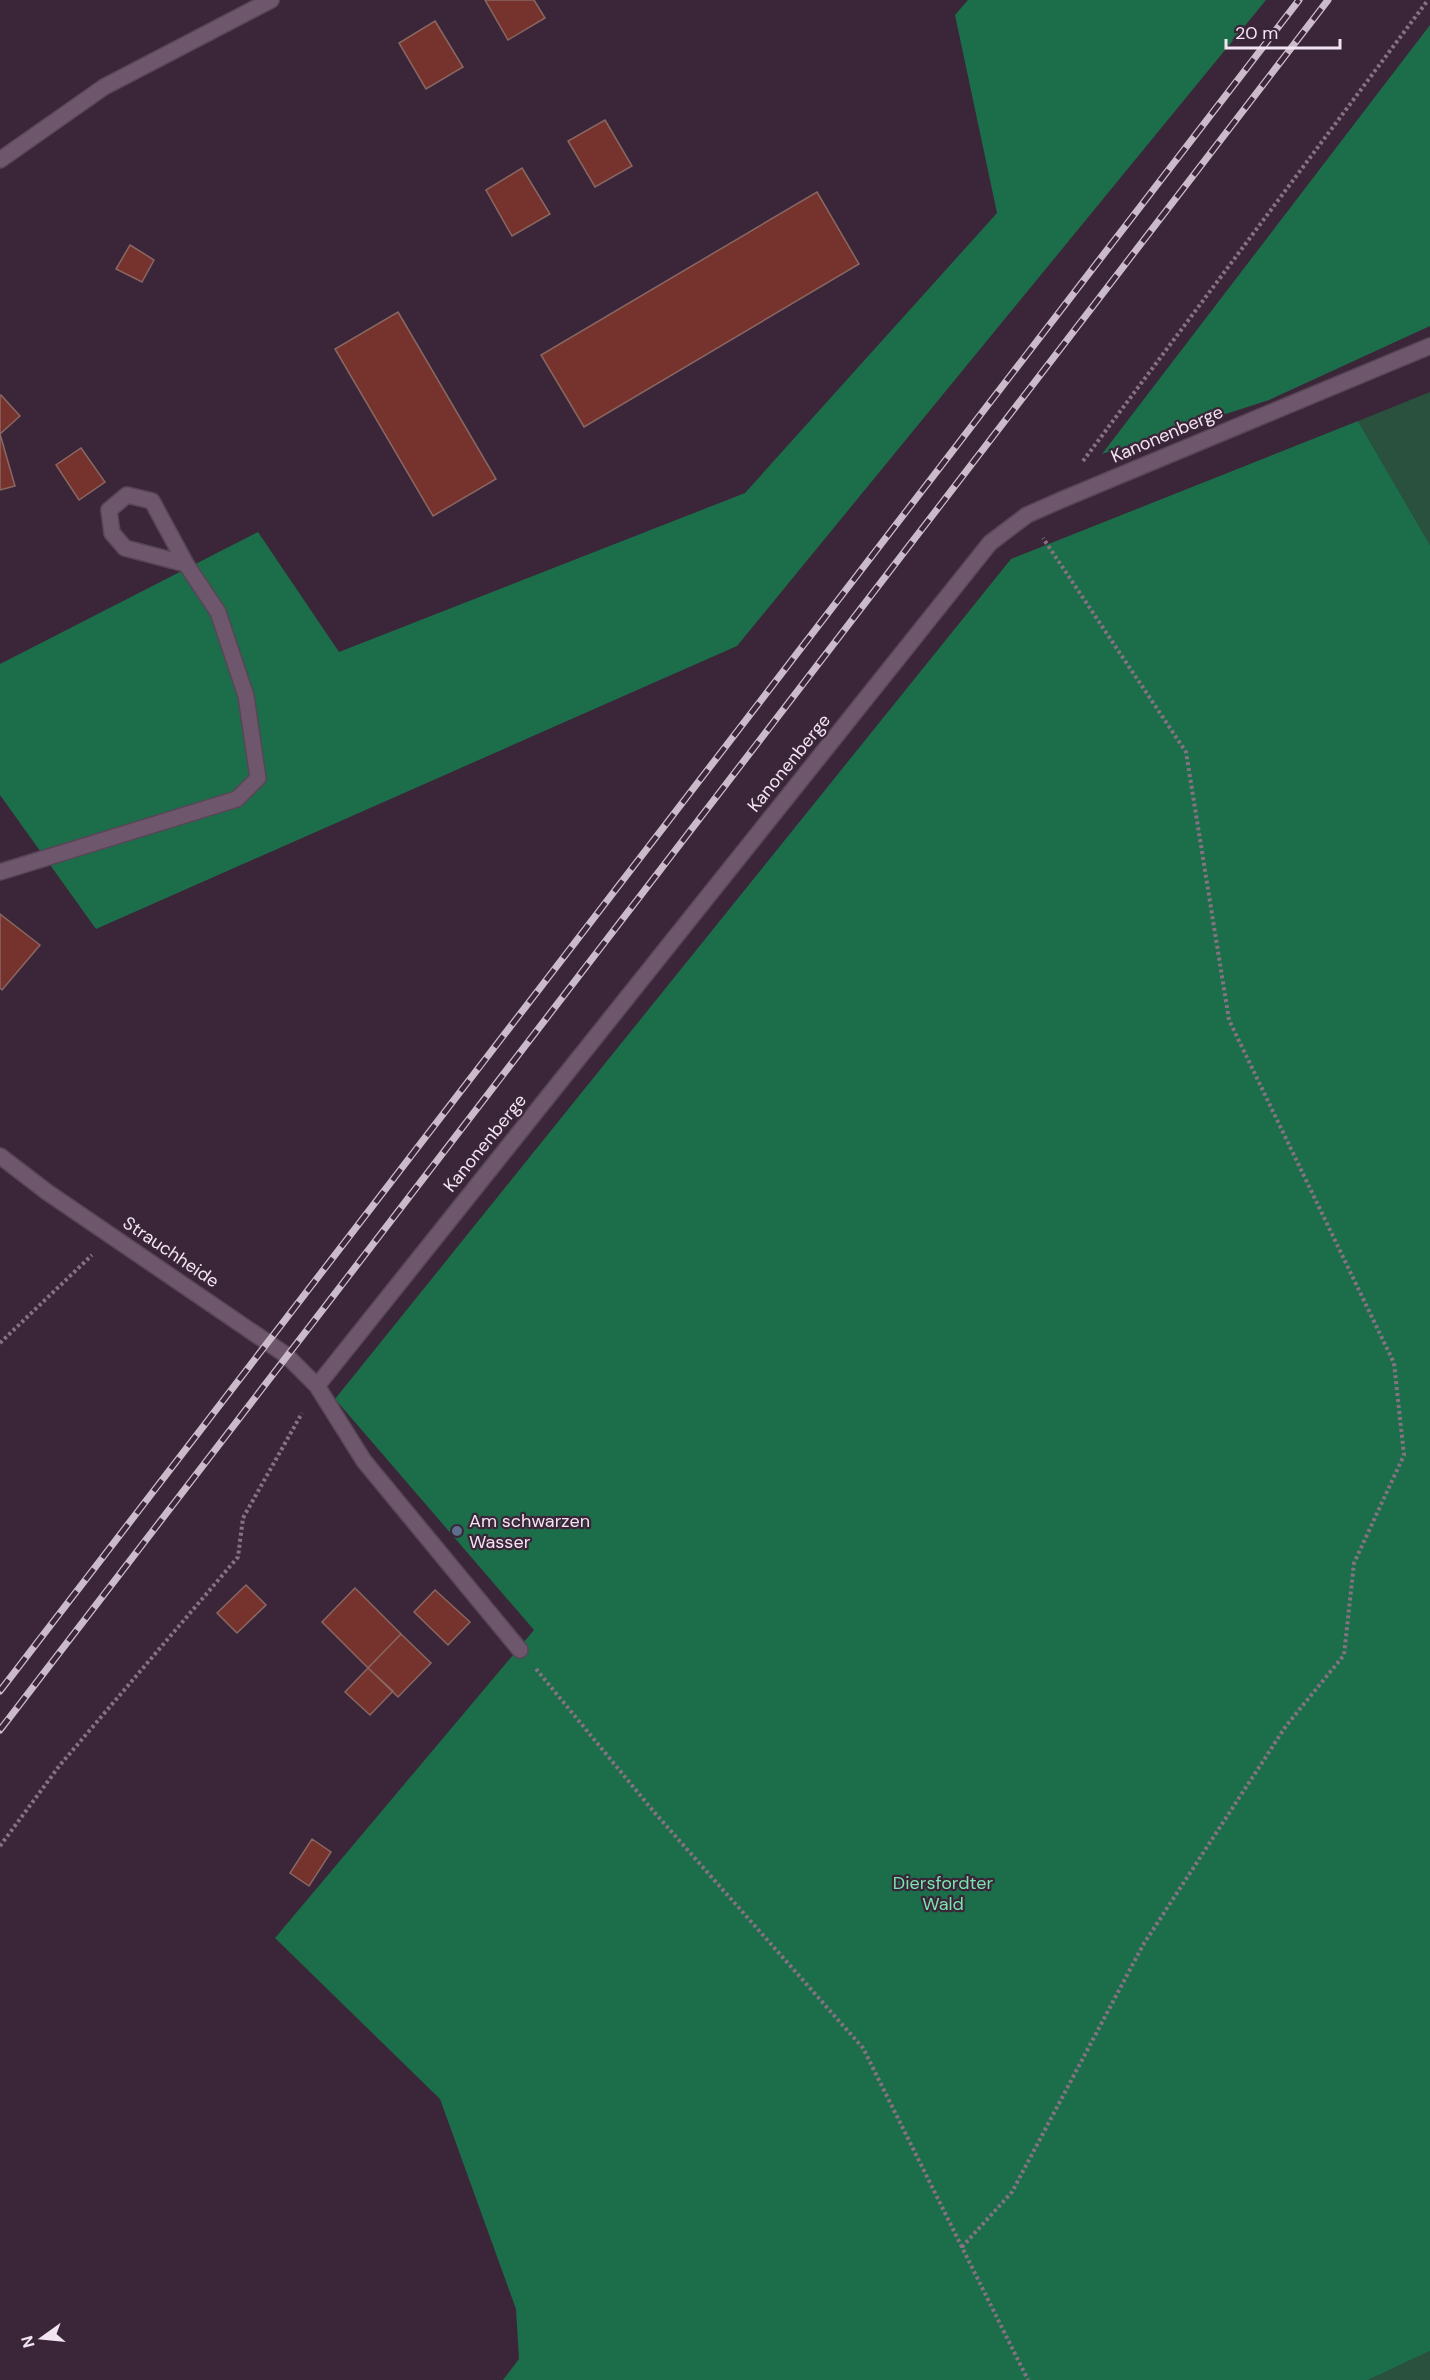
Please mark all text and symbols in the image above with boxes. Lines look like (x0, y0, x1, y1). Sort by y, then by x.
scale bar (1226, 12, 1340, 50)
text: 20 m (1235, 21, 1278, 45)
street label: Kanonenberge (1107, 400, 1227, 468)
street label: Kanonenberge (742, 709, 836, 817)
street label: Kanonenberge (438, 1089, 532, 1197)
street label: Strauchheide (118, 1211, 224, 1293)
place label: Am schwarzen Wasser (469, 1509, 590, 1554)
marker: Am schwarzen Wasser (450, 1524, 464, 1538)
park label: Diersfordter Wald (893, 1871, 994, 1916)
north arrow (12, 2308, 72, 2368)
text: N (16, 2333, 40, 2350)

